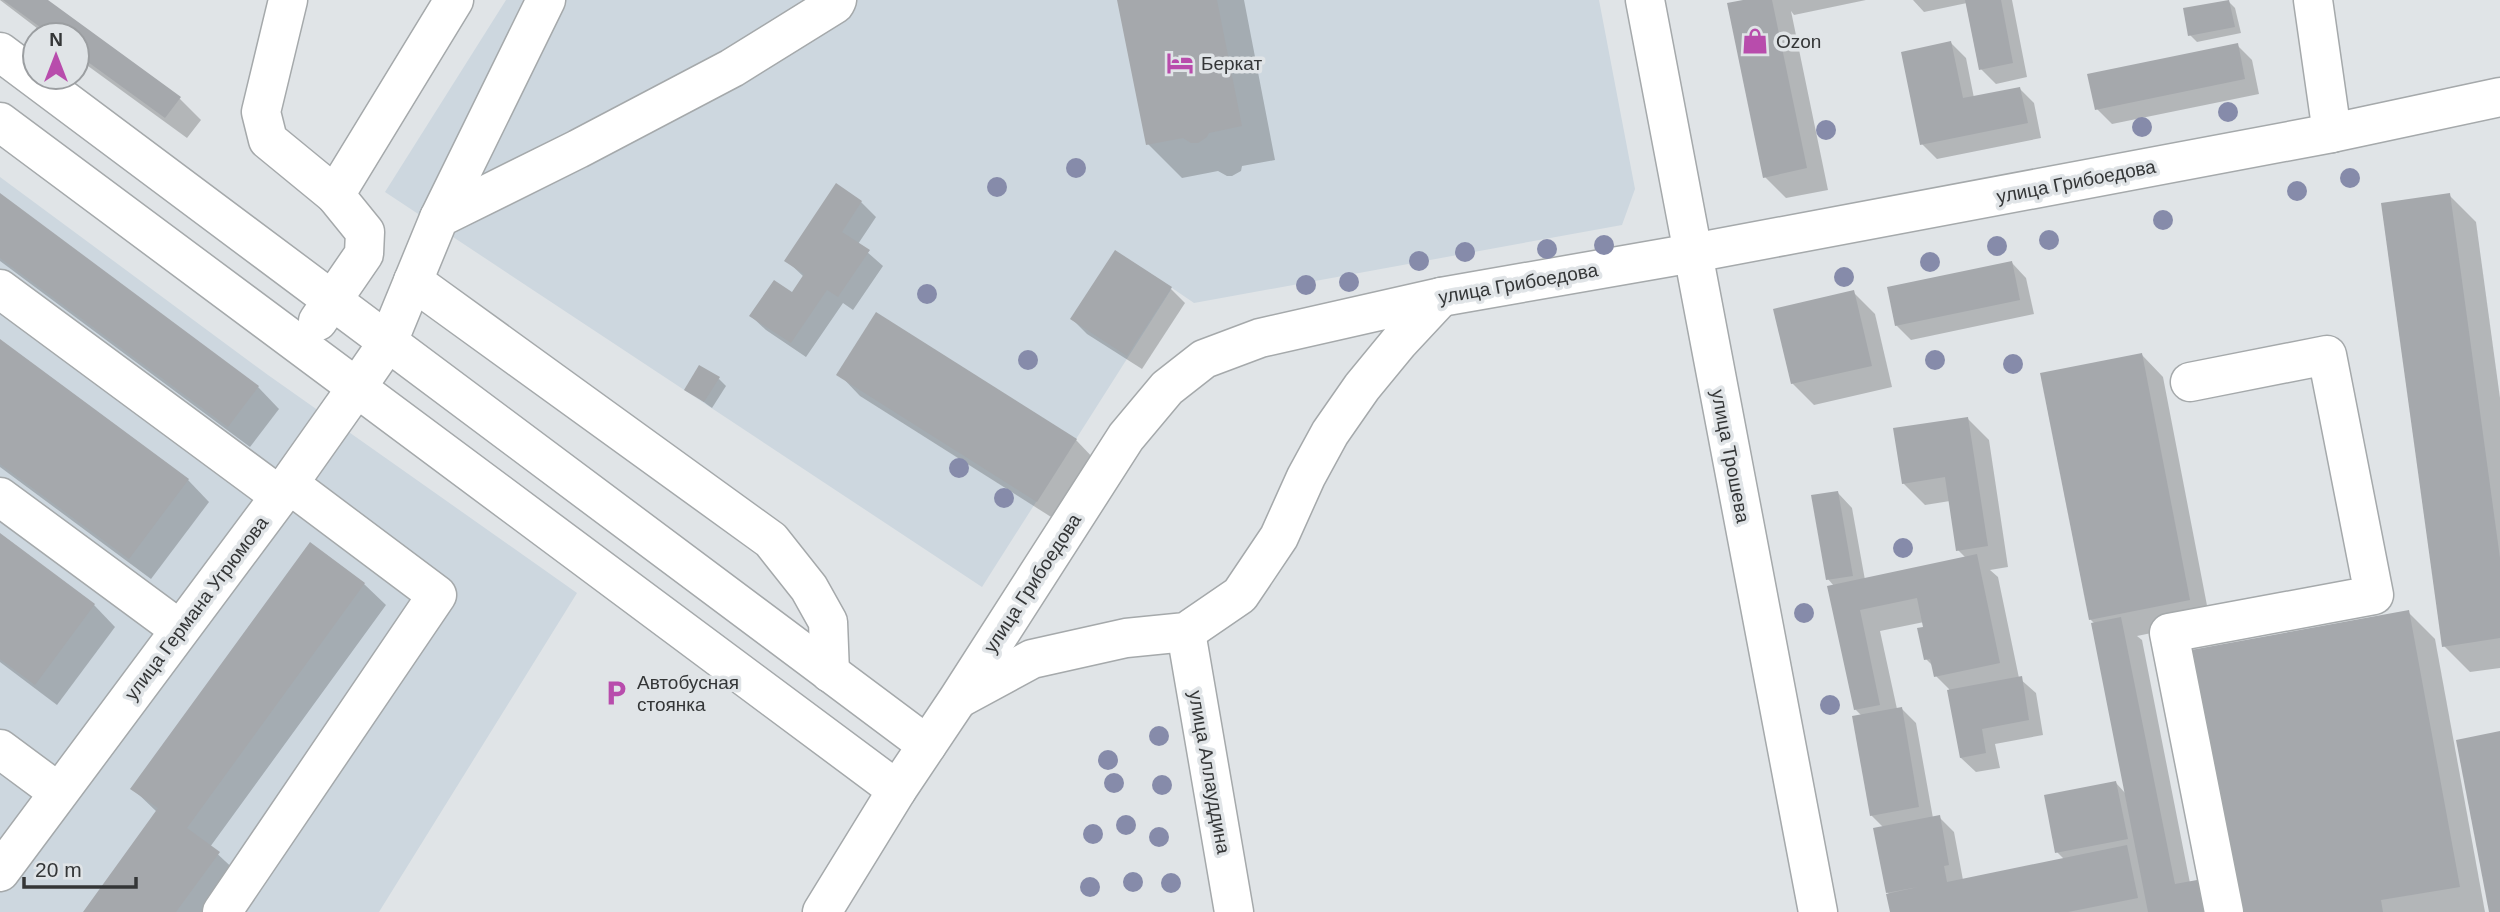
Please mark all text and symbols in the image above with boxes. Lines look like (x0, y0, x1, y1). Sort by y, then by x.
north arrow (21, 21, 91, 91)
shop icon: Ozon (1740, 26, 1770, 56)
text: N (49, 29, 63, 50)
place label: Ozon (1776, 31, 1821, 52)
hotel icon: Беркат (1165, 48, 1195, 78)
place label: Беркат (1201, 53, 1262, 74)
street label: улица Грибоедова (1995, 156, 2158, 207)
street label: улица Грибоедова (1437, 259, 1600, 308)
street label: улица Трошева (1707, 388, 1754, 525)
street label: улица Грибоедова (980, 509, 1085, 657)
street label: улица Германа Угрюмова (120, 512, 273, 704)
place label: Автобусная стоянка (637, 672, 739, 715)
parking icon: Автобусная стоянка (601, 678, 631, 708)
street label: улица Аллауддина (1185, 689, 1234, 856)
scale bar (24, 846, 136, 890)
text: 20 m (35, 858, 82, 881)

